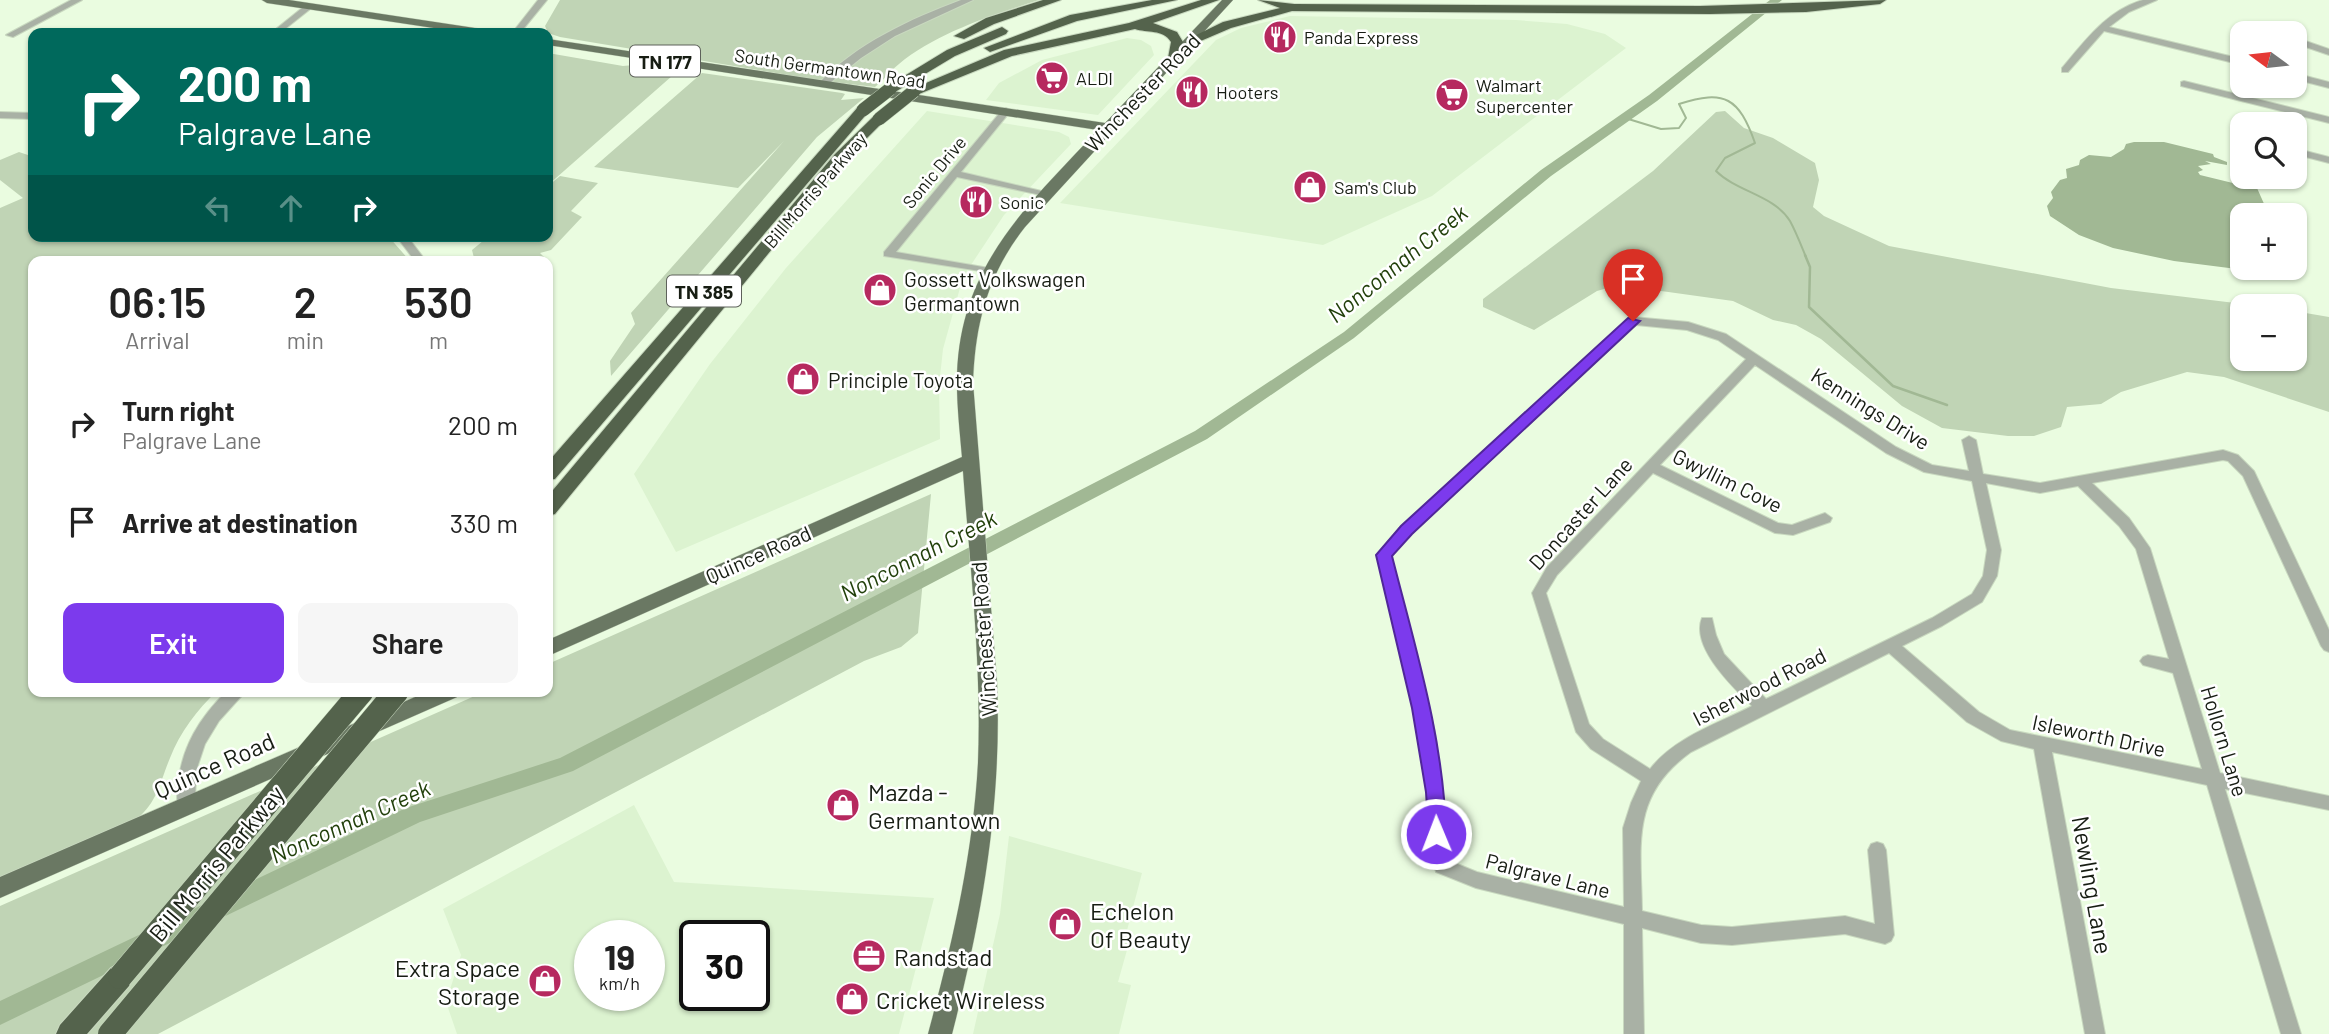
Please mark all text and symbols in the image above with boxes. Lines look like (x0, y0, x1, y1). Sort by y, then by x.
restaurant icon: Panda Express (1261, 18, 1299, 56)
north arrow (2230, 21, 2306, 98)
map controls (2230, 21, 2307, 371)
place label: Panda Express (1304, 26, 1418, 48)
street label: Winchester Road (1079, 28, 1205, 156)
street label: South Germantown Road (733, 44, 927, 92)
road number: TN 177 (630, 45, 700, 76)
text: 200 m (178, 53, 312, 112)
icon: right (63, 56, 154, 147)
supermarket icon: ALDI (1033, 59, 1071, 97)
place label: ALDI (1076, 67, 1113, 89)
restaurant icon: Hooters (1173, 73, 1211, 111)
place label: Walmart Supercenter (1476, 74, 1574, 117)
supermarket icon: Walmart Supercenter (1433, 76, 1471, 114)
place label: Hooters (1216, 81, 1278, 103)
button: search (2230, 112, 2307, 189)
text: Palgrave Lane (178, 113, 372, 151)
street label: Bill Morris Parkway (759, 128, 871, 252)
street label: Sonic Drive (897, 131, 971, 213)
shop icon: Sam's Club (1291, 168, 1329, 206)
place label: Sam's Club (1334, 176, 1417, 198)
restaurant icon: Sonic (957, 183, 995, 221)
icon: left (199, 189, 237, 227)
icon: ahead (272, 189, 310, 227)
icon: right (345, 189, 383, 227)
place label: Sonic (1000, 191, 1044, 213)
water label: Nonconnah Creek (1321, 198, 1473, 328)
button: + (2230, 203, 2307, 280)
pin (1603, 249, 1663, 321)
icon: arrive (1614, 260, 1652, 298)
place label: Gossett Volkswagen Germantown (904, 266, 1086, 315)
shop icon: Gossett Volkswagen Germantown (861, 271, 899, 309)
text: 06:15 (108, 276, 206, 326)
text: 2 (294, 276, 317, 326)
text: 530 (404, 276, 473, 326)
road number: TN 385 (667, 276, 741, 306)
button: − (2230, 294, 2307, 371)
text: Arrival (125, 326, 189, 354)
text: min (287, 326, 324, 354)
text: m (429, 326, 448, 354)
shop icon: Principle Toyota (784, 360, 822, 398)
street label: Kennings Drive (1807, 362, 1935, 454)
place label: Principle Toyota (828, 367, 973, 392)
text: Turn right (122, 395, 235, 426)
icon: right (63, 405, 101, 443)
text: 200 m (448, 409, 518, 440)
text: Palgrave Lane (122, 426, 262, 454)
street label: Gwyllim Cove (1669, 443, 1787, 517)
street label: Doncaster Lane (1523, 452, 1637, 574)
icon: arrive (63, 503, 101, 541)
water label: Nonconnah Creek (835, 503, 1001, 607)
text: Arrive at destination (122, 507, 358, 538)
text: 330 m (450, 507, 518, 538)
street label: Quince Road (702, 520, 814, 588)
street label: Winchester Road (965, 561, 1001, 717)
button: Exit (63, 603, 284, 683)
button: Share (298, 603, 518, 683)
street label: Isherwood Road (1688, 642, 1830, 730)
street label: Hollorn Lane (2196, 683, 2254, 799)
street label: Isleworth Drive (2030, 709, 2168, 761)
street label: Quince Road (149, 726, 279, 804)
water label: Nonconnah Creek (266, 773, 434, 869)
place label: Mazda - Germantown (868, 777, 1000, 834)
street label: Bill Morris Parkway (142, 779, 290, 947)
shop icon: Mazda - Germantown (824, 786, 862, 824)
position arrow (1399, 797, 1473, 871)
street label: Newling Lane (2067, 814, 2119, 956)
street label: Palgrave Lane (1483, 847, 1613, 903)
place label: Echelon Of Beauty (1090, 896, 1191, 953)
shop icon: Echelon Of Beauty (1046, 905, 1084, 943)
speed limit sign: 30 (679, 920, 770, 1011)
text: 19 (604, 935, 635, 977)
office icon: Randstad (850, 937, 888, 975)
place label: Randstad (894, 942, 992, 971)
place label: Extra Space Storage (395, 953, 520, 1010)
shop icon: Extra Space Storage (526, 962, 564, 1000)
text: km/h (599, 972, 640, 994)
shop icon: Cricket Wireless (833, 980, 871, 1018)
place label: Cricket Wireless (876, 985, 1045, 1014)

